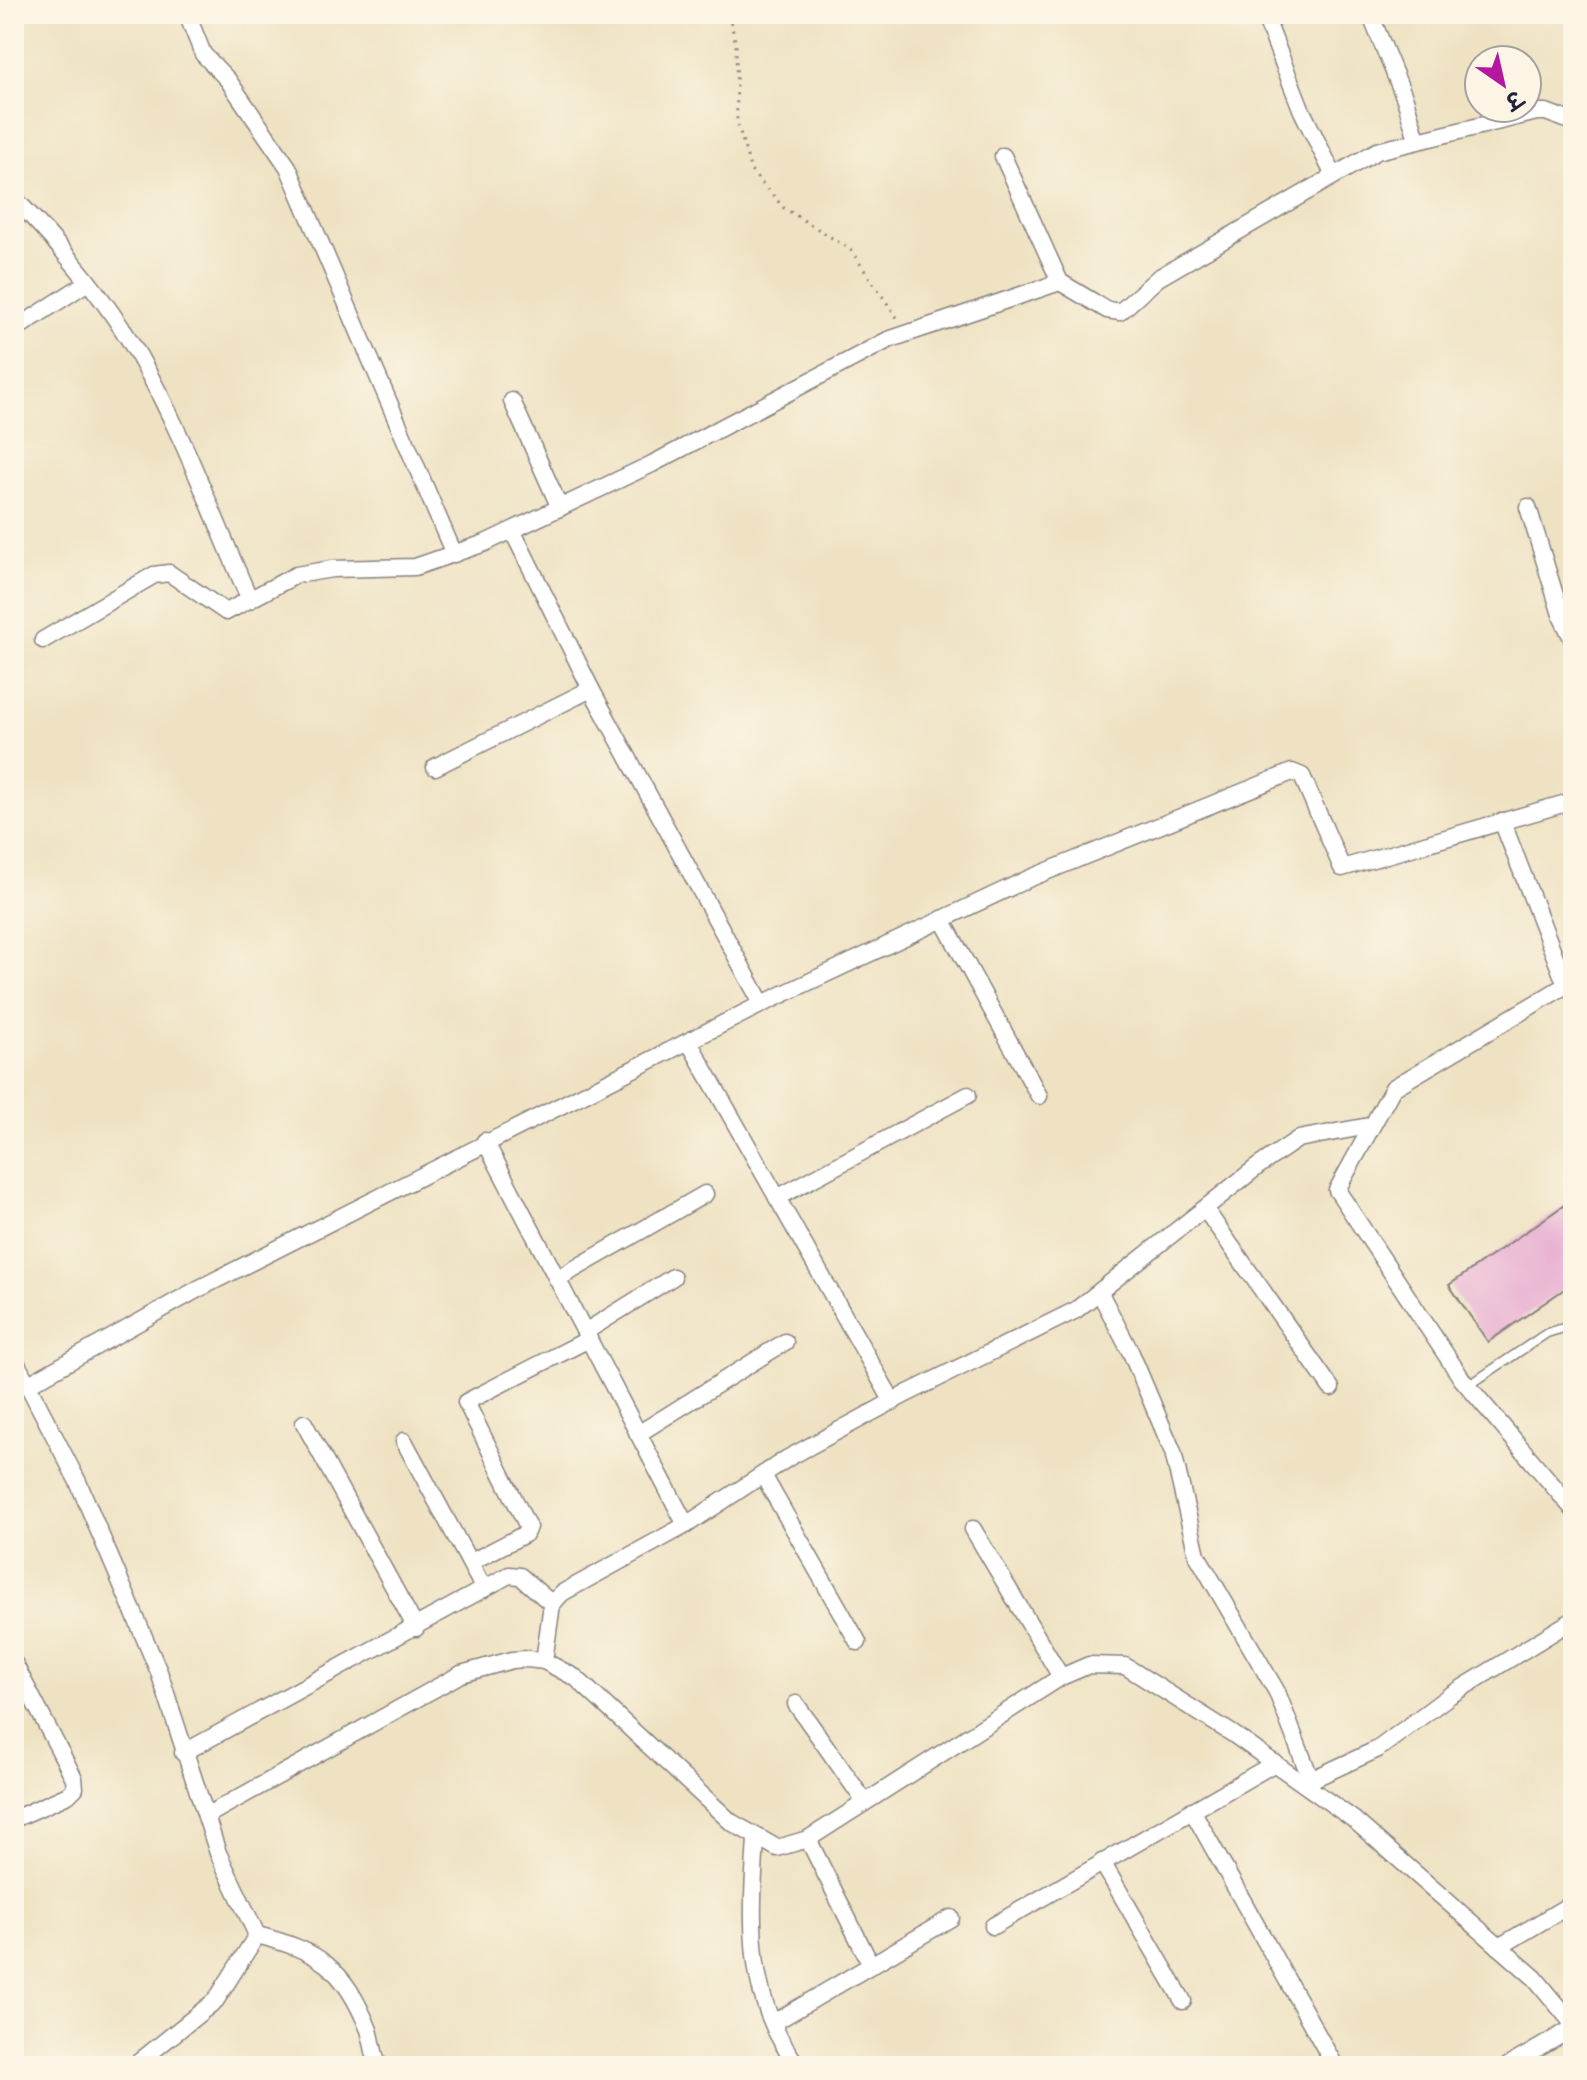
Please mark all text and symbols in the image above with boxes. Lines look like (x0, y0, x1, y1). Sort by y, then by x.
north arrow (1463, 44, 1543, 124)
text: उ (1497, 81, 1530, 118)

